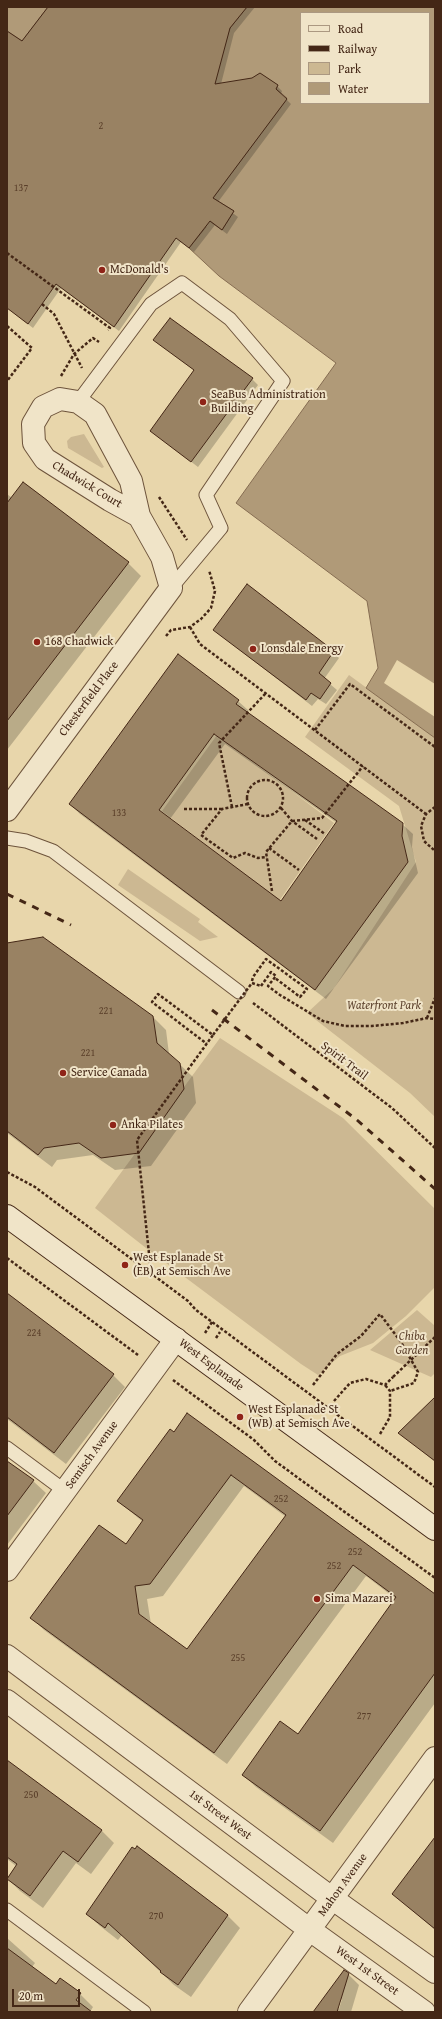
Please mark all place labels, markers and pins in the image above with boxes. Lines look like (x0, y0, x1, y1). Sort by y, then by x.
place label: McDonald's (110, 263, 169, 277)
marker: McDonald's (97, 265, 107, 275)
place label: SeaBus Administration Building (211, 388, 326, 416)
marker: SeaBus Administration Building (198, 397, 208, 407)
place label: 168 Chadwick (45, 635, 113, 649)
marker: 168 Chadwick (32, 637, 42, 647)
place label: Lonsdale Energy (261, 642, 344, 656)
marker: Lonsdale Energy (248, 644, 258, 654)
place label: Service Canada (71, 1066, 147, 1080)
marker: Service Canada (58, 1068, 68, 1078)
place label: Anka Pilates (121, 1118, 183, 1132)
marker: Anka Pilates (108, 1120, 118, 1130)
place label: West Esplanade St (EB) at Semisch Ave (133, 1251, 231, 1279)
marker: West Esplanade St (EB) at Semisch Ave (120, 1260, 130, 1270)
place label: West Esplanade St (WB) at Semisch Ave (248, 1403, 350, 1431)
marker: West Esplanade St (WB) at Semisch Ave (235, 1412, 245, 1422)
place label: Sima Mazarei (325, 1592, 393, 1606)
marker: Sima Mazarei (312, 1594, 322, 1604)

